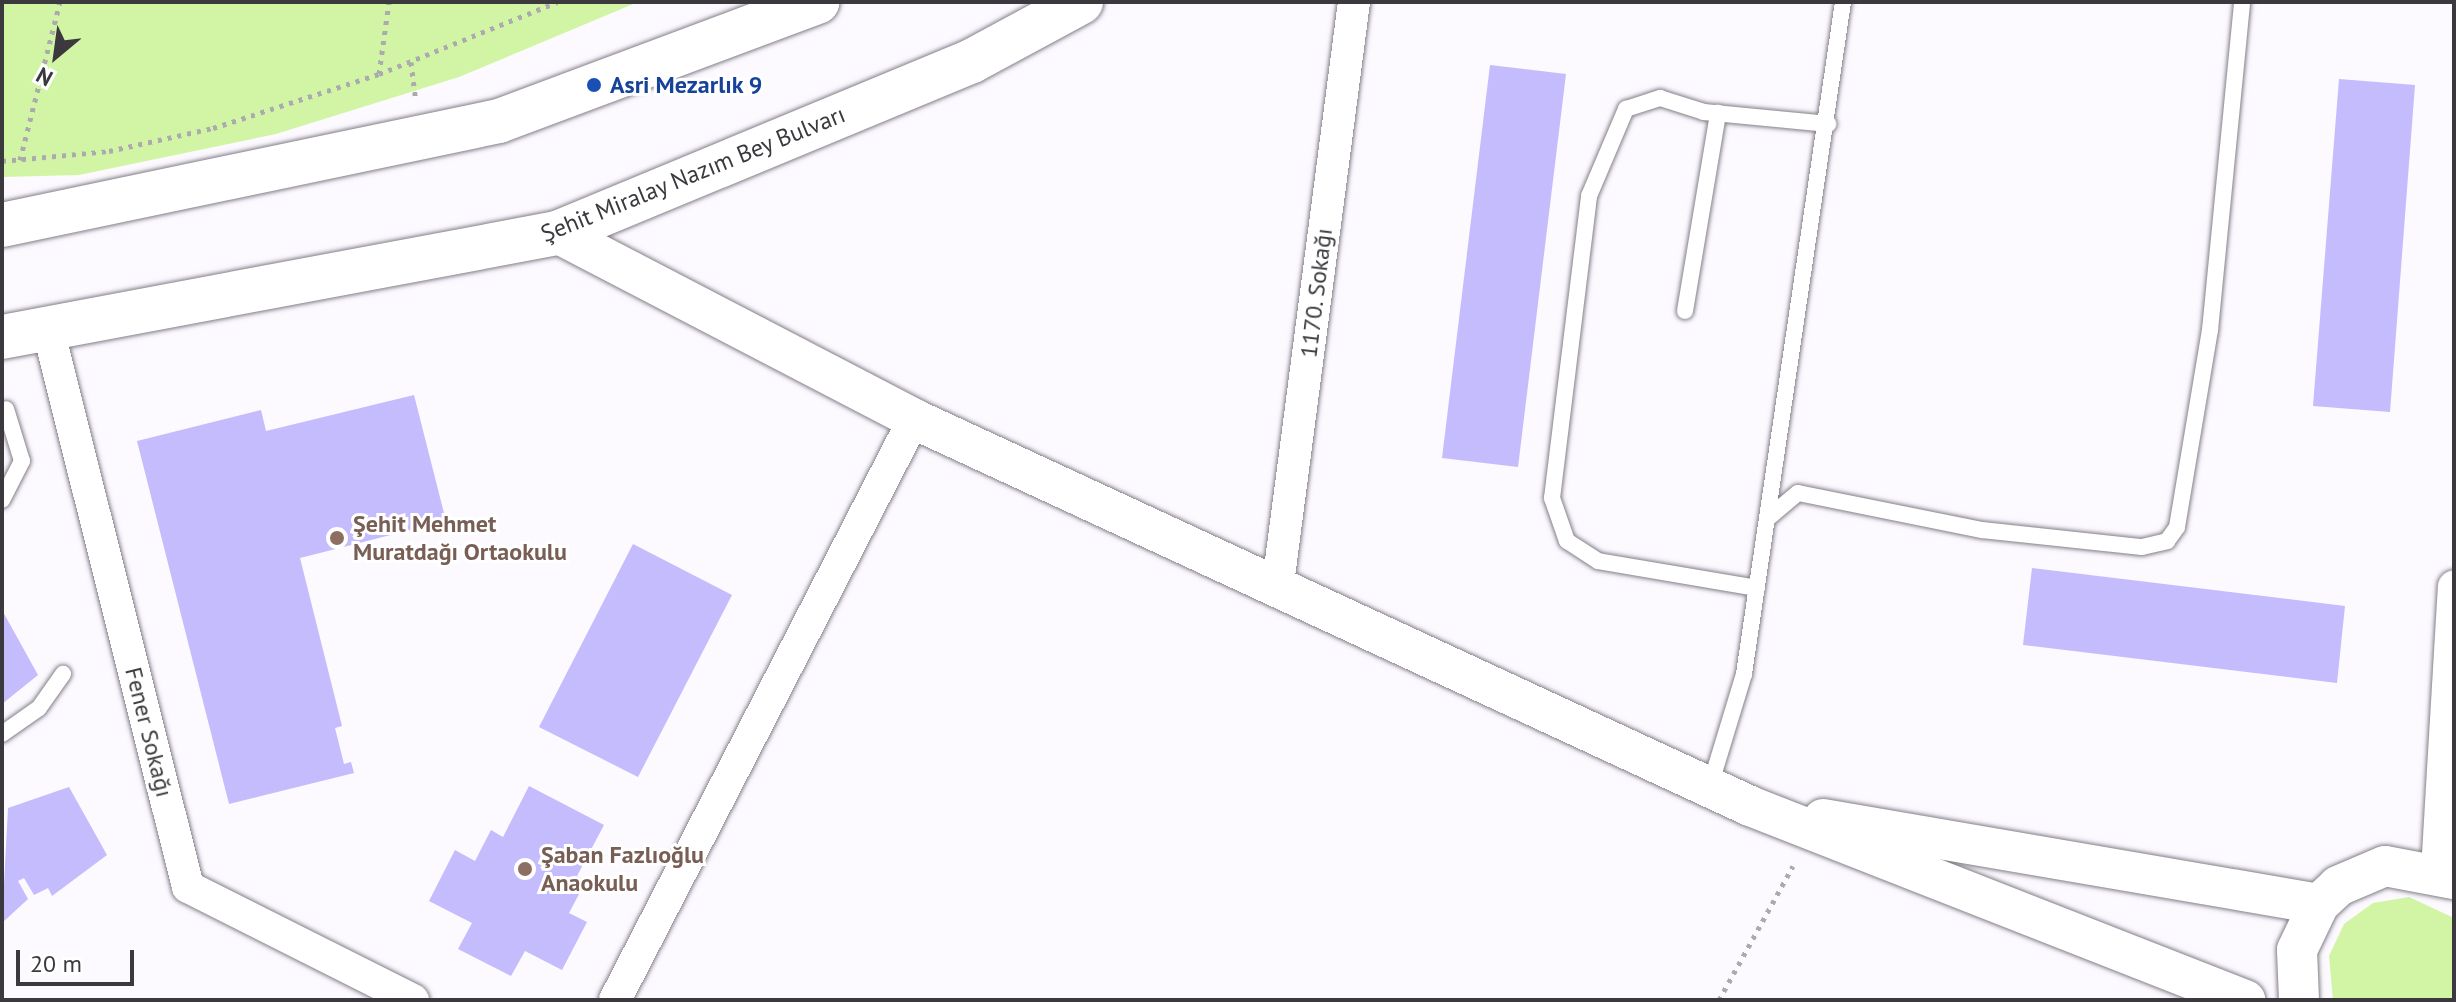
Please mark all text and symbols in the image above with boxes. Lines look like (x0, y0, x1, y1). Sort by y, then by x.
north arrow (16, 16, 96, 96)
text: N (31, 61, 57, 93)
place label: Asri Mezarlık 9 (610, 71, 763, 99)
marker: Asri Mezarlık 9 (585, 76, 603, 94)
street label: Şehit Miralay Nazım Bey Bulvarı (536, 99, 850, 249)
street label: 1170. Sokağı (1294, 226, 1338, 360)
place label: Şehit Mehmet Muratdağı Ortaokulu (353, 510, 567, 566)
marker: Şehit Mehmet Muratdağı Ortaokulu (328, 529, 346, 547)
street label: Fener Sokağı (119, 664, 179, 800)
place label: Şaban Fazlıoğlu Anaokulu (541, 841, 704, 897)
marker: Şaban Fazlıoğlu Anaokulu (516, 860, 534, 878)
scale bar (20, 934, 138, 984)
text: 20 m (30, 948, 82, 979)

